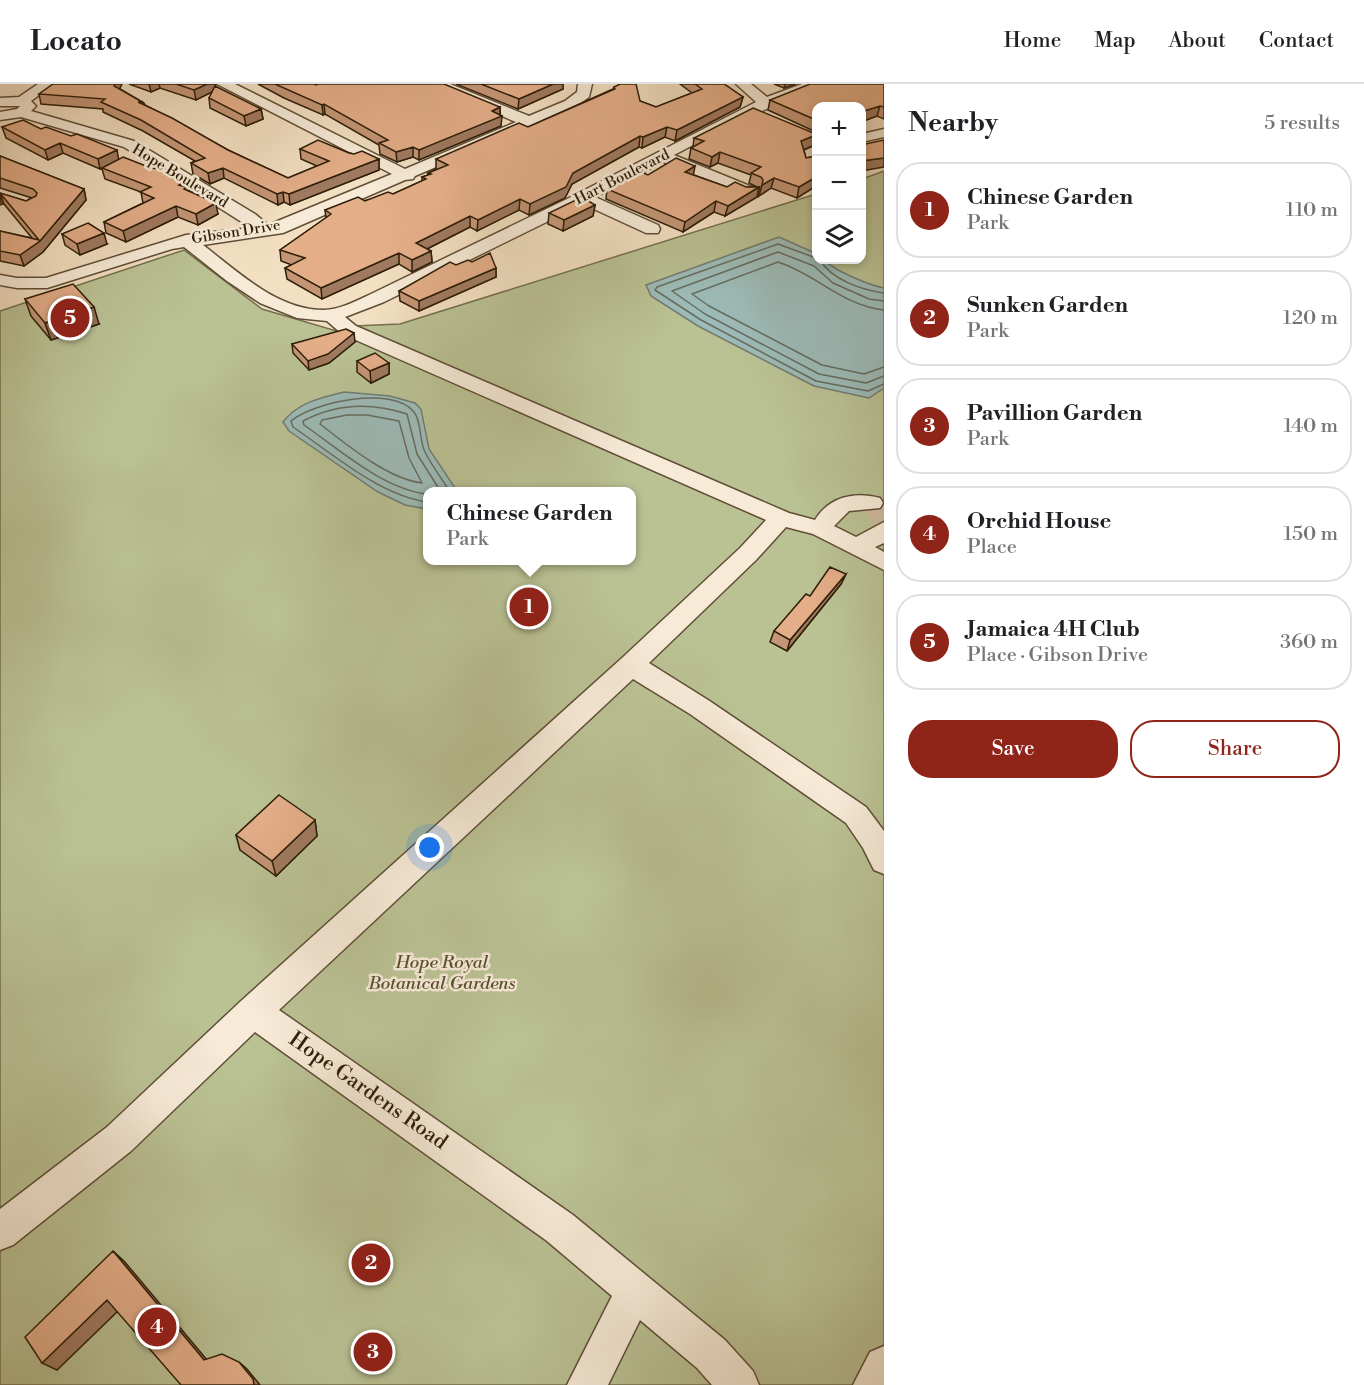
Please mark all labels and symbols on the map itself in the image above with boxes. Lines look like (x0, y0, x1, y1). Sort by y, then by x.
street label: Hope Boulevard (128, 140, 232, 212)
street label: Hart Boulevard (571, 145, 673, 209)
street label: Gibson Drive (190, 216, 282, 248)
pin: 5 (50, 296, 90, 340)
pin: 1 (510, 584, 548, 630)
your location (415, 833, 444, 862)
park label: Hope Royal Botanical Gardens (368, 951, 516, 995)
street label: Hope Gardens Road (284, 1026, 452, 1156)
pin: 2 (352, 1240, 391, 1286)
pin: 4 (138, 1304, 176, 1350)
pin: 3 (354, 1330, 392, 1374)

